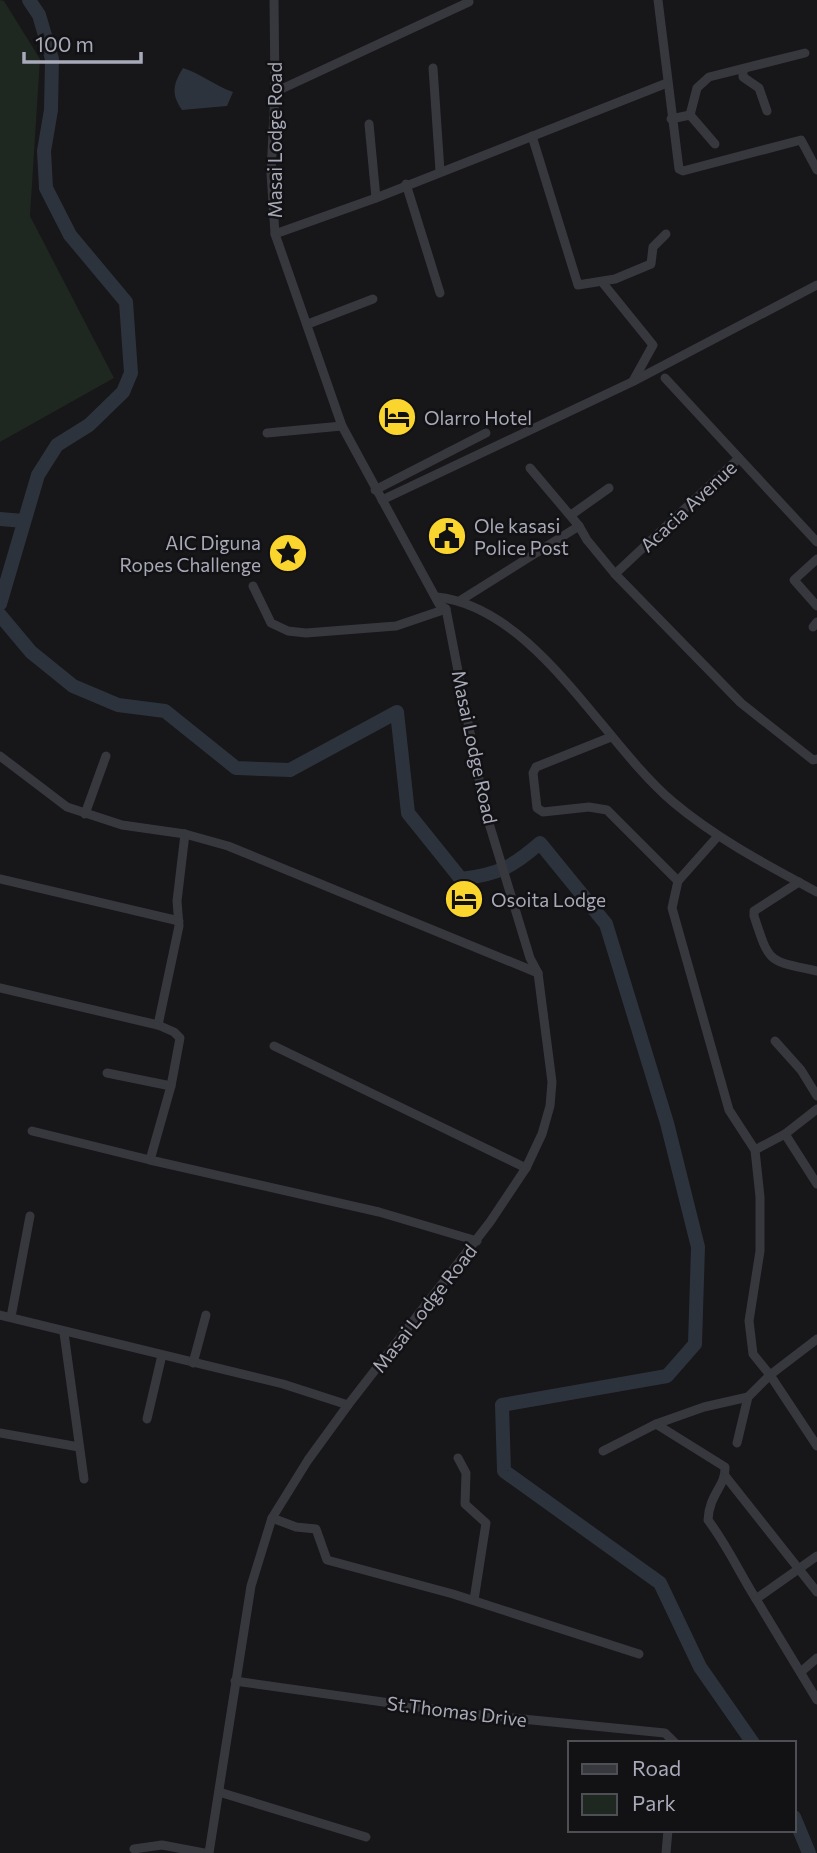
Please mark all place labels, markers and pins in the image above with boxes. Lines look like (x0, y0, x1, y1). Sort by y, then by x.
hotel icon: Olarro Hotel (376, 396, 418, 438)
place label: Olarro Hotel (424, 406, 532, 429)
place label: Ole kasasi Police Post (474, 514, 569, 559)
public building icon: Ole kasasi Police Post (426, 515, 468, 557)
place label: AIC Diguna Ropes Challenge (119, 531, 261, 576)
place icon: AIC Diguna Ropes Challenge (267, 532, 309, 574)
hotel icon: Osoita Lodge (443, 878, 485, 920)
place label: Osoita Lodge (491, 888, 606, 911)

